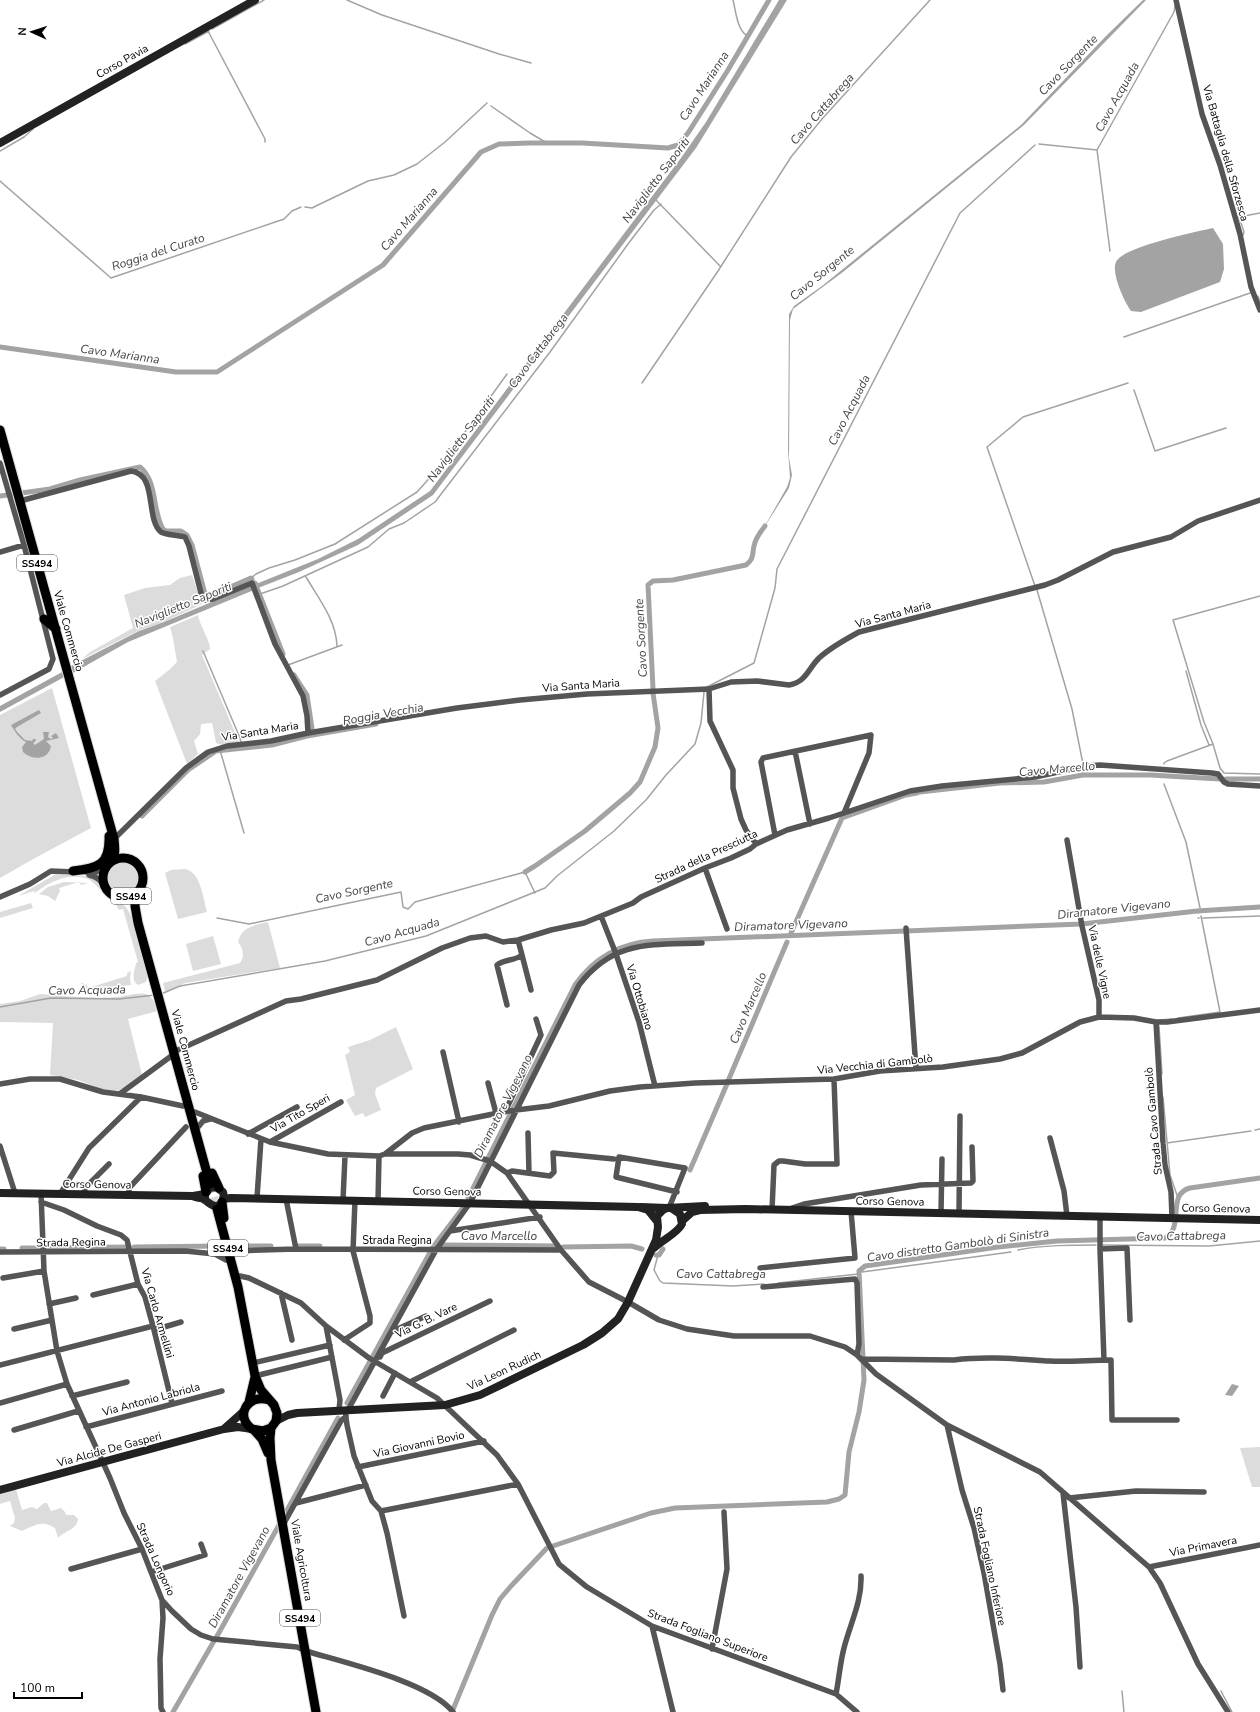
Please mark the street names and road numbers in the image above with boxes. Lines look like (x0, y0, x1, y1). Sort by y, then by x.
street label: Corso Pavia (93, 41, 151, 82)
street label: Via Battaglia della Sforzesca (1199, 82, 1252, 223)
road number: SS494 (17, 555, 57, 571)
street label: Viale Commercio (50, 588, 87, 673)
street label: Via Santa Maria (853, 597, 933, 632)
street label: Via Santa Maria (541, 675, 620, 696)
street label: Via Santa Maria (220, 718, 300, 745)
street label: Strada della Presciutta (652, 826, 760, 887)
road number: SS494 (111, 888, 151, 904)
street label: Via delle Vigne (1084, 923, 1115, 1000)
street label: Via Ottobiano (622, 961, 657, 1032)
street label: Viale Commercio (167, 1007, 204, 1092)
street label: Via Vecchia di Gambolò (816, 1051, 934, 1078)
street label: Strada Cavo Gambolò (1141, 1067, 1166, 1175)
street label: Via Tito Speri (267, 1090, 333, 1137)
street label: Corso Genova (62, 1176, 132, 1193)
street label: Corso Genova (412, 1183, 482, 1200)
street label: Corso Genova (855, 1193, 925, 1210)
street label: Corso Genova (1181, 1200, 1251, 1217)
street label: Strada Regina (362, 1233, 432, 1248)
street label: Strada Regina (36, 1234, 106, 1251)
road number: SS494 (208, 1240, 248, 1256)
street label: Via Carlo Armellini (137, 1265, 178, 1360)
street label: Via G. B. Vare (392, 1299, 460, 1342)
street label: Via Leon Rudich (464, 1347, 543, 1394)
street label: Via Antonio Labriola (100, 1379, 202, 1420)
street label: Via Alcide De Gasperi (54, 1428, 163, 1471)
street label: Via Giovanni Bovio (371, 1428, 466, 1462)
street label: Strada Fogliano Inferiore (970, 1505, 1009, 1627)
street label: Viale Agricoltura (287, 1517, 316, 1602)
street label: Strada Longorio (133, 1520, 178, 1598)
street label: Via Primavera (1167, 1533, 1238, 1561)
street label: Strada Fogliano Superiore (645, 1606, 770, 1665)
road number: SS494 (280, 1610, 320, 1626)

